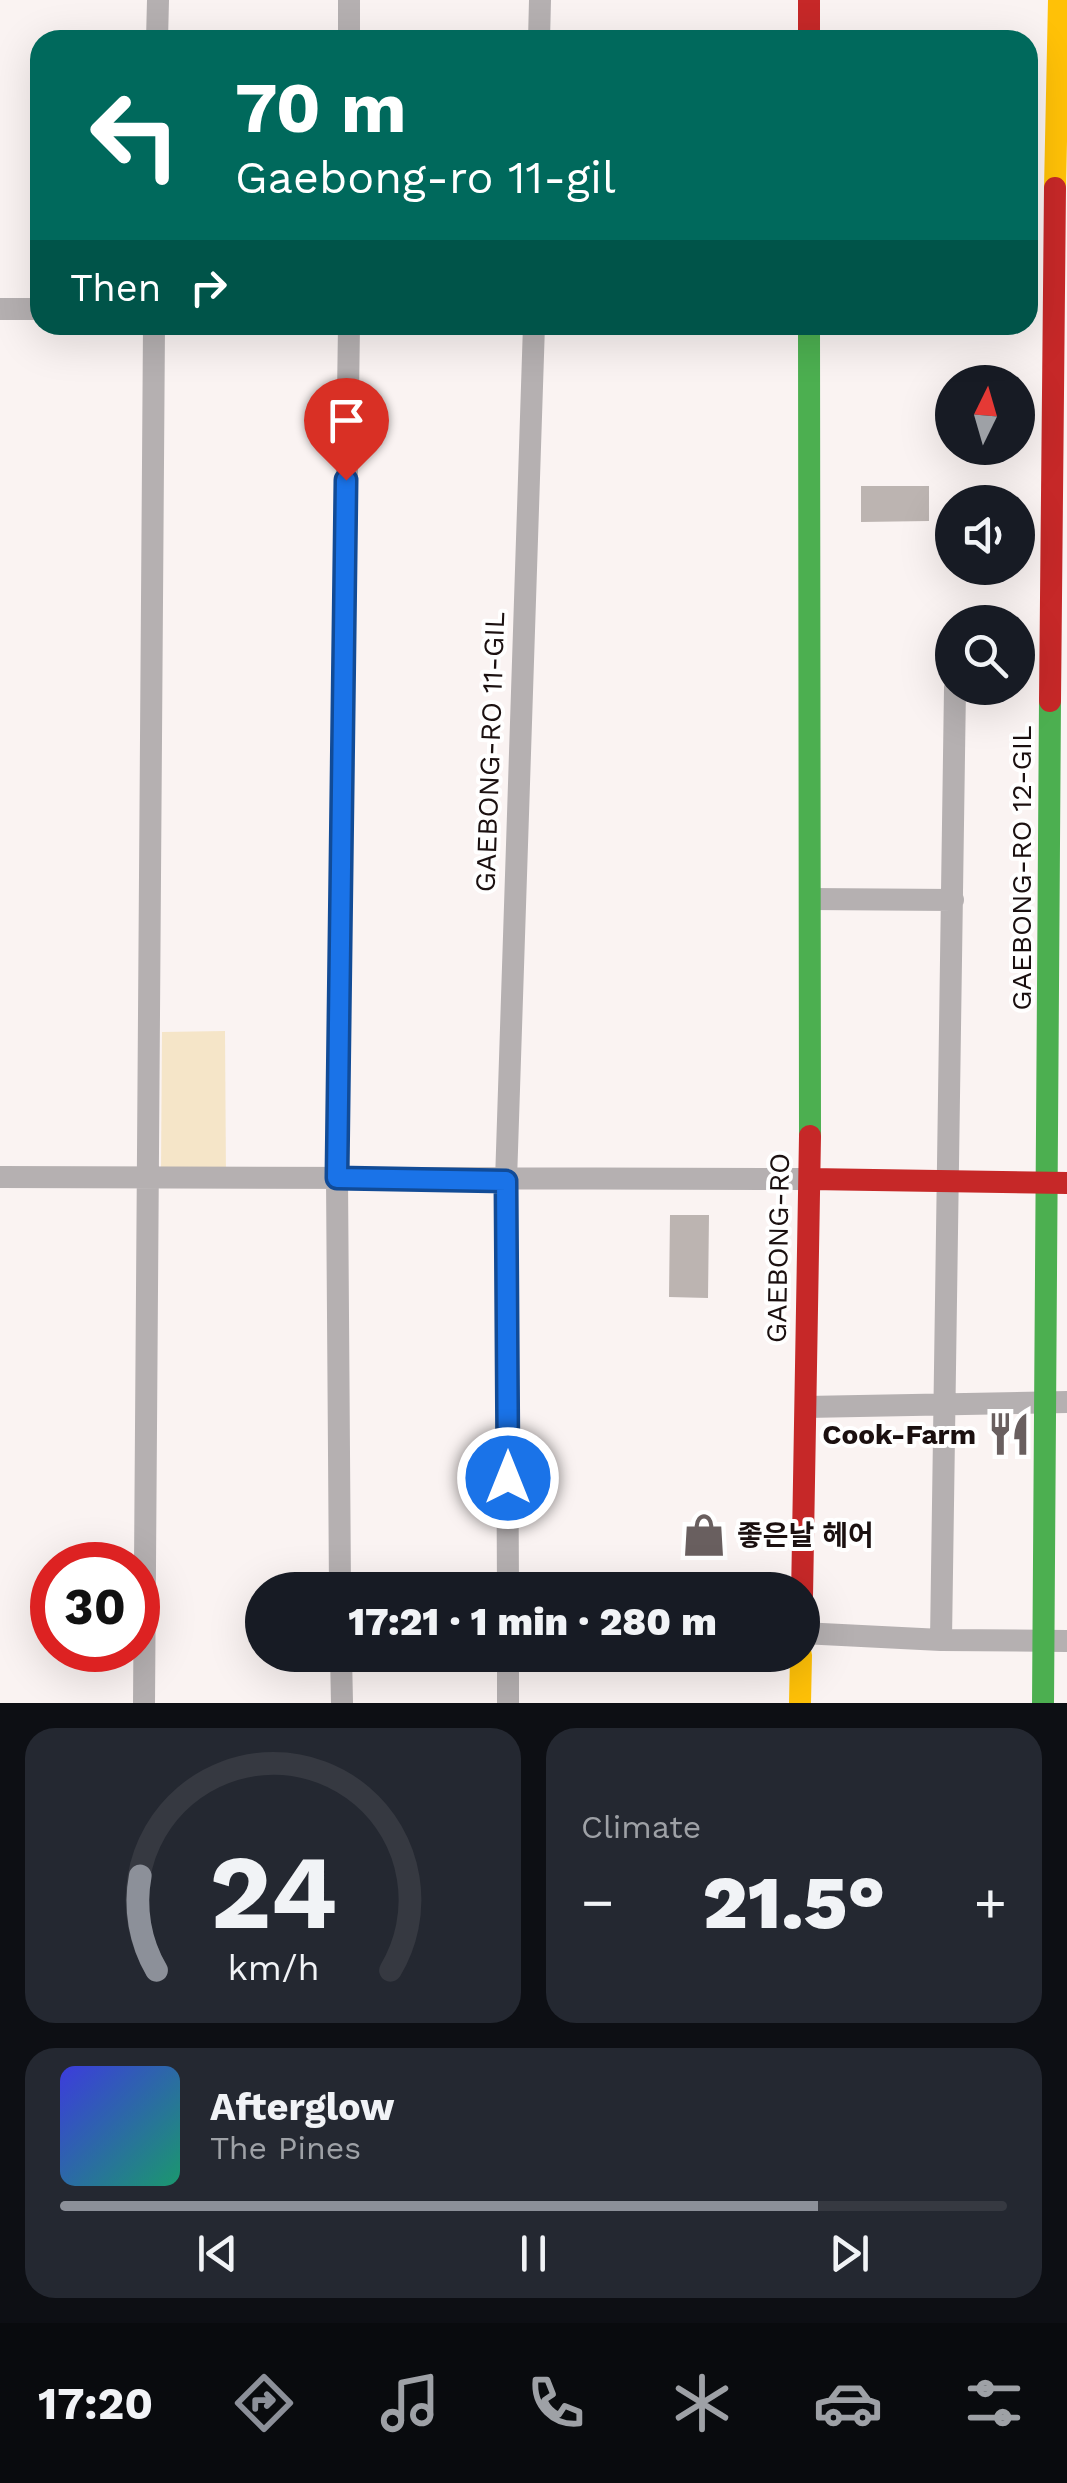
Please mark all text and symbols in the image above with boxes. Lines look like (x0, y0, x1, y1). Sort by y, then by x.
text: 70 m (235, 67, 407, 149)
icon: left (70, 70, 200, 200)
text: Gaebong-ro 11-gil (235, 151, 616, 204)
icon: right (181, 260, 236, 315)
text: Then (70, 266, 161, 310)
north arrow (935, 365, 1035, 465)
map controls (935, 365, 1035, 705)
pin (304, 378, 389, 481)
icon: arrive (319, 393, 374, 448)
button: sound (935, 485, 1035, 585)
button: search (935, 605, 1035, 705)
street label: GAEBONG-RO 11-GIL (469, 611, 511, 893)
street label: GAEBONG-RO 12-GIL (1005, 725, 1038, 1011)
street label: GAEBONG-RO (760, 1153, 796, 1343)
restaurant icon: Cook-Farm (985, 1410, 1033, 1458)
place label: Cook-Farm (822, 1418, 976, 1451)
position arrow (456, 1426, 560, 1530)
shop icon: 좋은날 헤어 (680, 1511, 728, 1559)
place label: 좋은날 헤어 (737, 1519, 874, 1552)
speed limit sign: 30 (30, 1542, 160, 1672)
text: 17:21 · 1 min · 280 m (348, 1600, 717, 1644)
text: Climate (581, 1808, 701, 1846)
text: 24 (209, 1831, 337, 1953)
text: 21.5° (703, 1858, 885, 1946)
text: − (581, 1870, 614, 1934)
text: + (974, 1870, 1007, 1934)
text: km/h (227, 1947, 319, 1989)
text: Afterglow (210, 2085, 395, 2129)
text: The Pines (210, 2129, 361, 2167)
icon: previous (190, 2226, 245, 2281)
icon: pause (506, 2226, 561, 2281)
icon: next (822, 2226, 877, 2281)
icon: directions (229, 2368, 299, 2438)
icon: music (375, 2368, 445, 2438)
icon: phone (521, 2368, 591, 2438)
icon: climate (667, 2368, 737, 2438)
icon: car (813, 2368, 883, 2438)
icon: filters (959, 2368, 1029, 2438)
text: 17:20 (38, 2377, 153, 2430)

